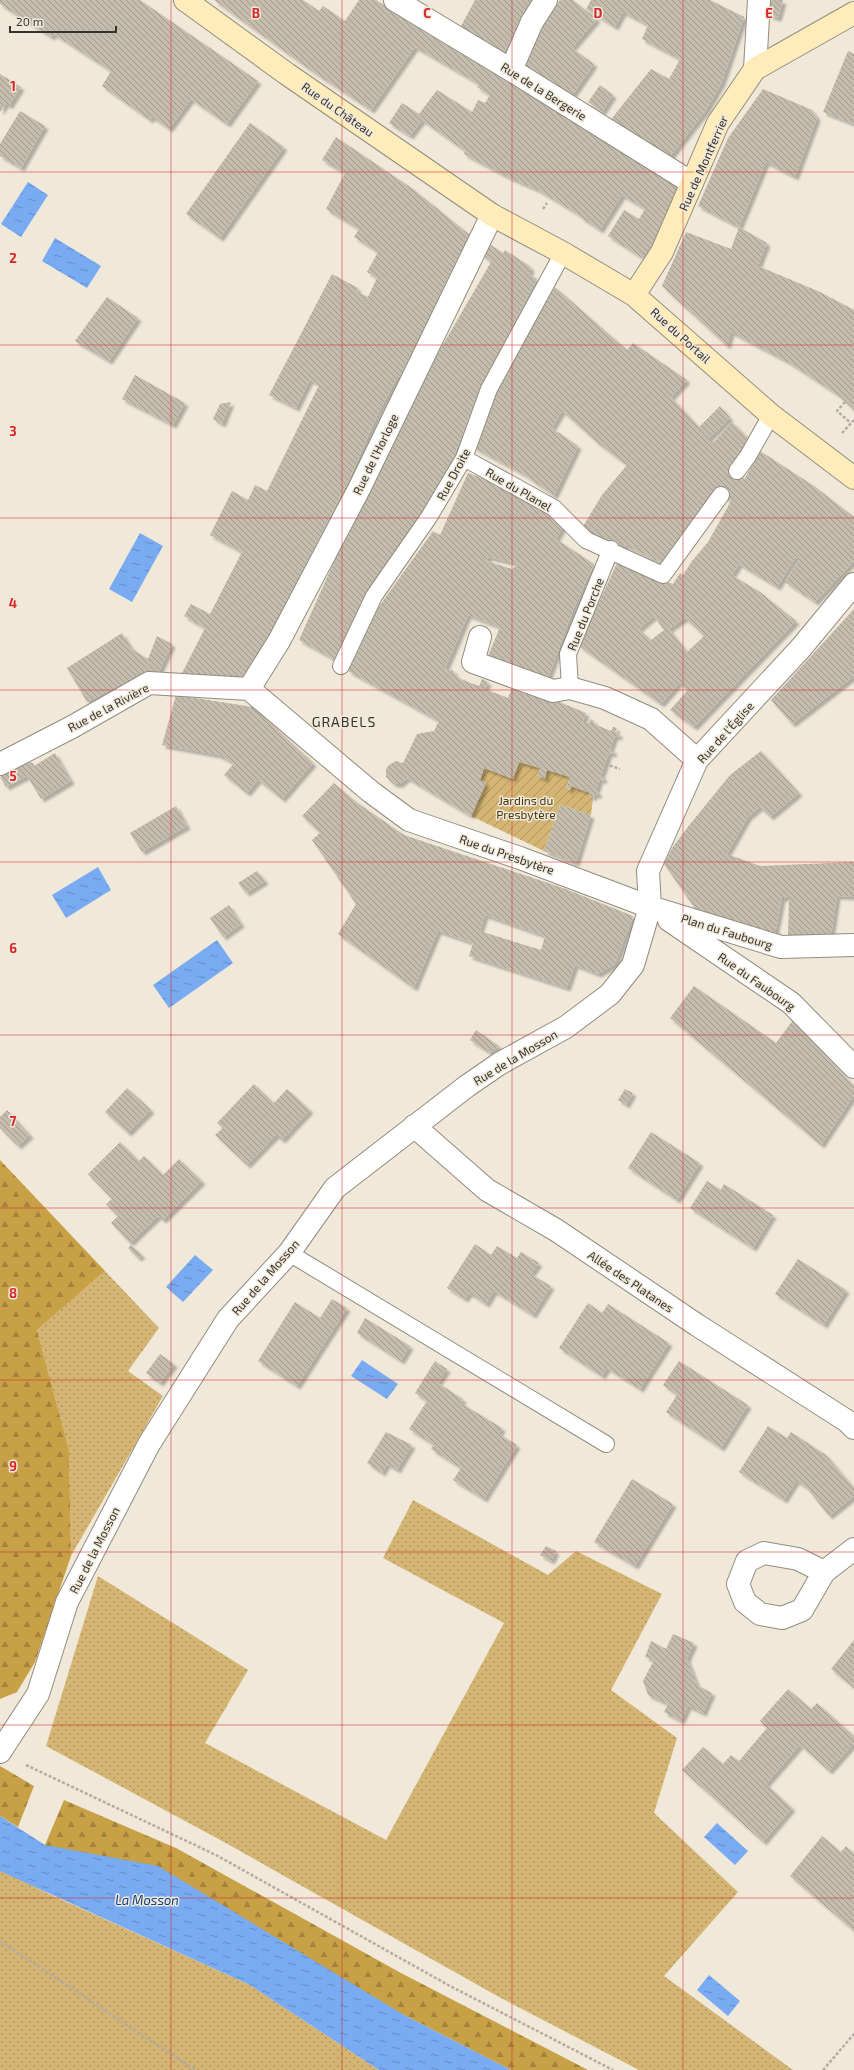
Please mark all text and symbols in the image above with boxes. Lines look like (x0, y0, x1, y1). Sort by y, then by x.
text: B (252, 5, 260, 21)
text: C (423, 5, 431, 21)
text: D (594, 5, 603, 21)
text: E (765, 5, 773, 21)
scale bar (10, 8, 116, 34)
text: 20 m (16, 14, 43, 28)
street label: Rue de la Bergerie (499, 59, 589, 123)
text: 1 (10, 78, 16, 94)
street label: Rue du Château (299, 79, 377, 139)
street label: Rue de Montferrier (676, 113, 730, 213)
text: 2 (9, 250, 17, 266)
street label: Rue du Portail (648, 304, 714, 366)
street label: Rue de l'Horloge (349, 411, 401, 497)
text: 3 (9, 423, 17, 439)
street label: Rue Droite (433, 446, 473, 502)
street label: Rue du Planel (483, 464, 555, 514)
street label: Rue du Porche (564, 575, 606, 653)
text: 4 (9, 595, 17, 611)
street label: Rue de la Rivière (65, 680, 151, 734)
street label: Rue de l'Église (694, 698, 756, 766)
district label: GRABELS (312, 713, 376, 730)
text: 5 (9, 768, 17, 784)
park label: Jardins du Presbytère (496, 793, 556, 821)
street label: Rue du Presbytère (458, 831, 556, 877)
street label: Plan du Faubourg (680, 910, 775, 952)
text: 6 (9, 940, 17, 956)
street label: Rue du Faubourg (716, 949, 799, 1013)
street label: Rue de la Mosson (470, 1026, 560, 1088)
text: 7 (10, 1113, 17, 1129)
street label: Rue de la Mosson (228, 1236, 302, 1318)
street label: Allée des Platanes (586, 1247, 676, 1315)
text: 8 (9, 1285, 17, 1301)
text: 9 (9, 1458, 17, 1474)
street label: Rue de la Mosson (66, 1504, 122, 1596)
water label: La Mosson (115, 1892, 179, 1908)

